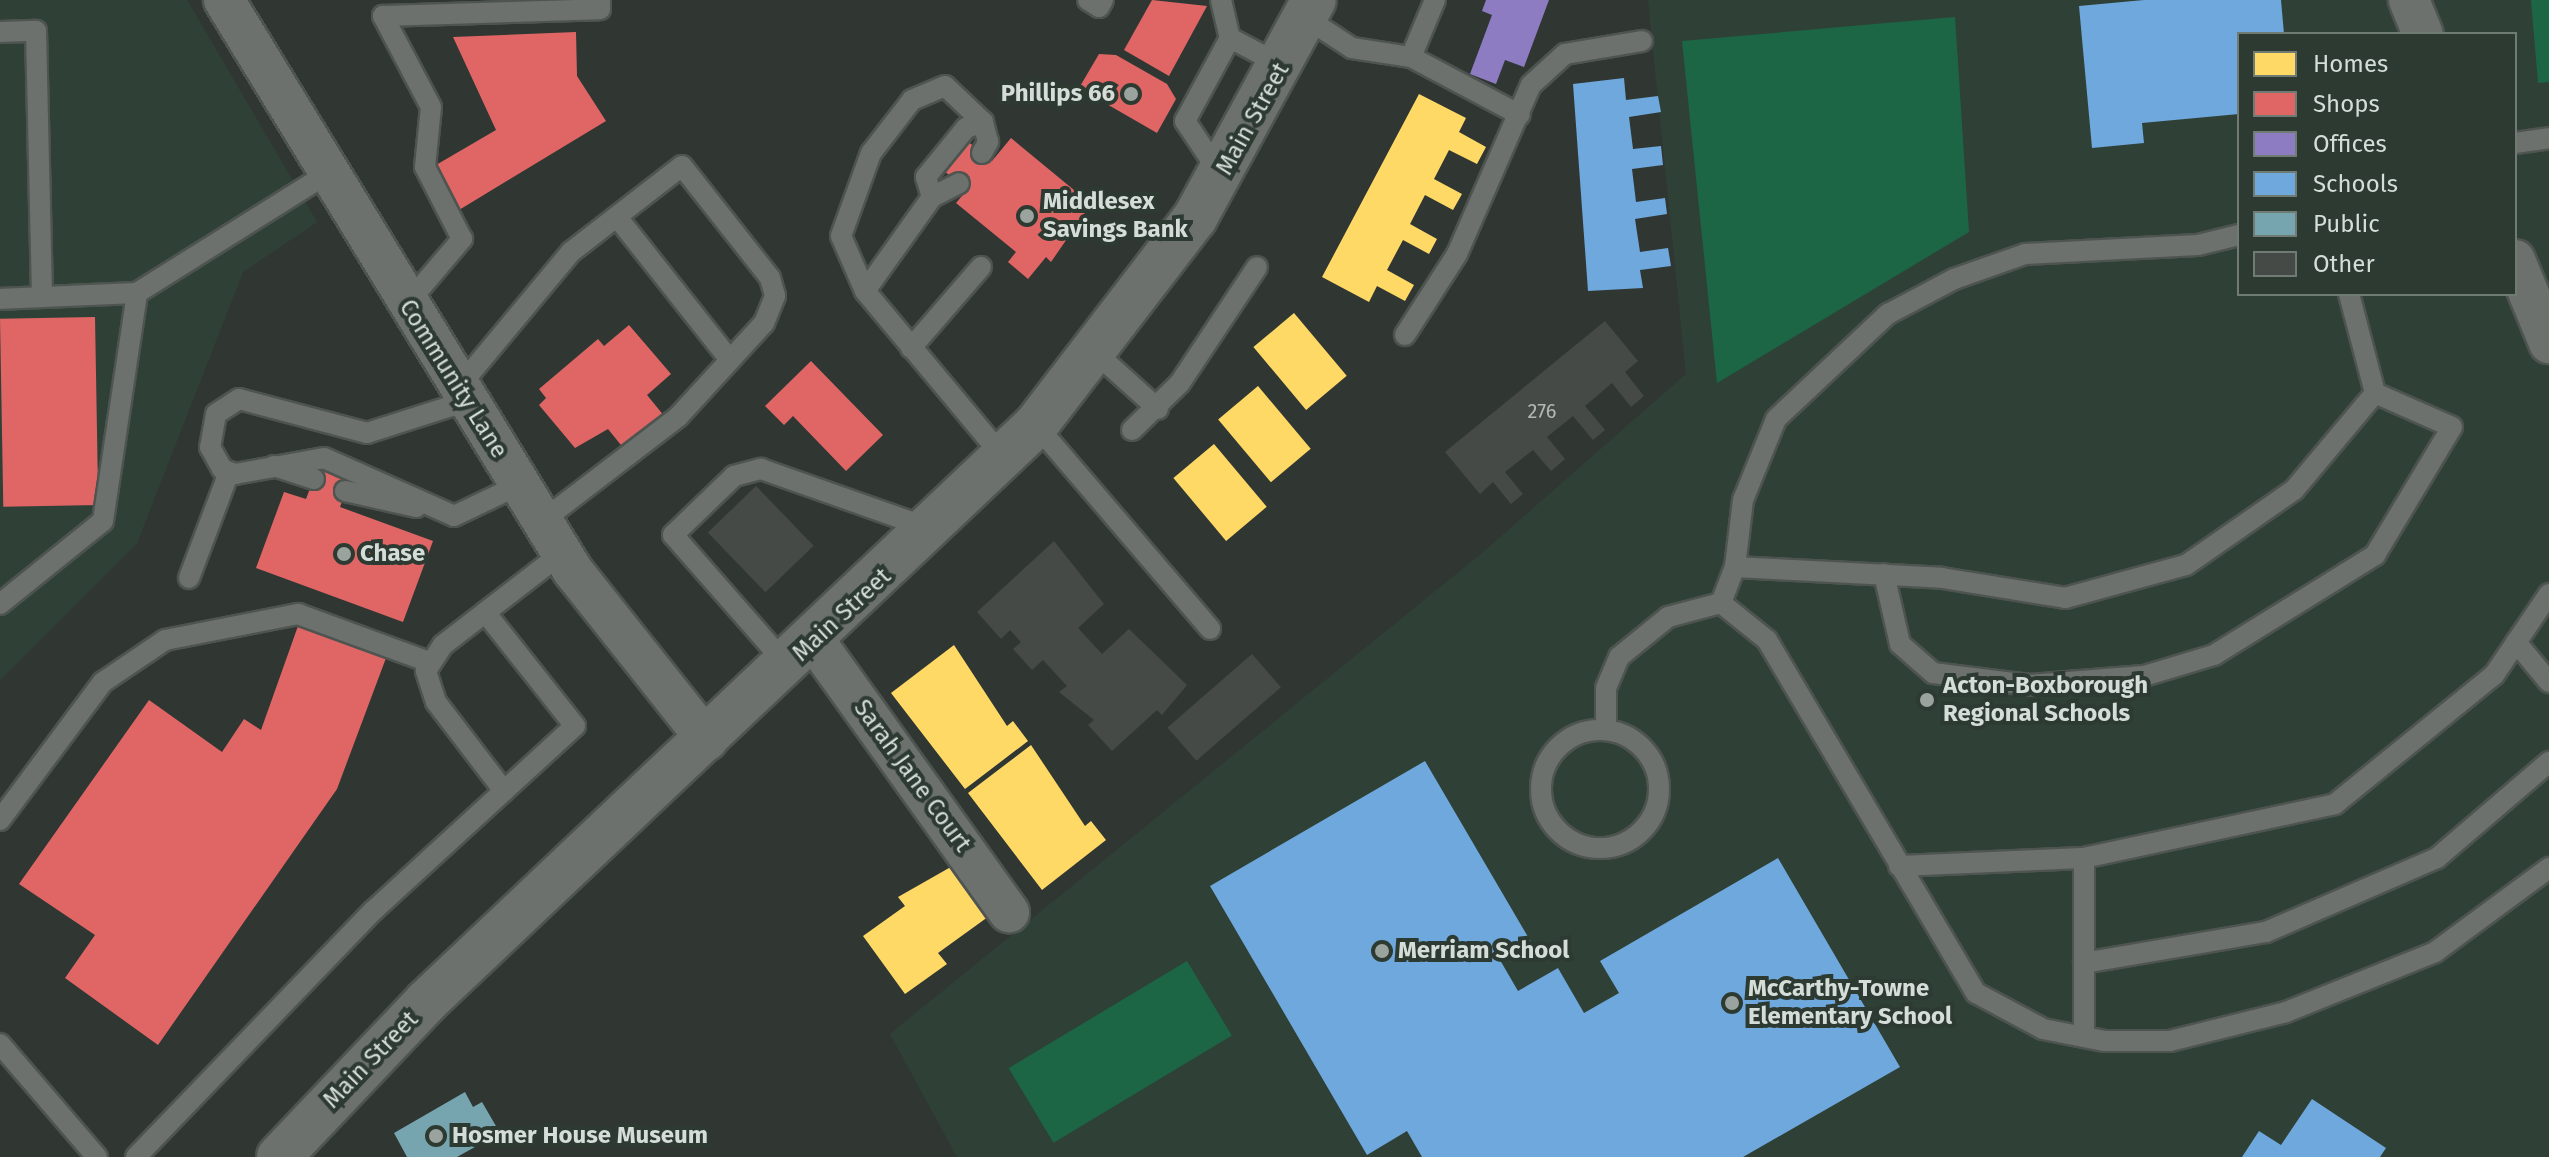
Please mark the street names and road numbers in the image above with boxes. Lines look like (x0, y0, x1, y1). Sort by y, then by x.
street label: Main Street (1210, 58, 1296, 180)
street label: Community Lane (393, 294, 513, 464)
street label: Main Street (787, 562, 897, 668)
street label: Sarah Jane Court (847, 694, 977, 858)
street label: Main Street (318, 1005, 424, 1115)

